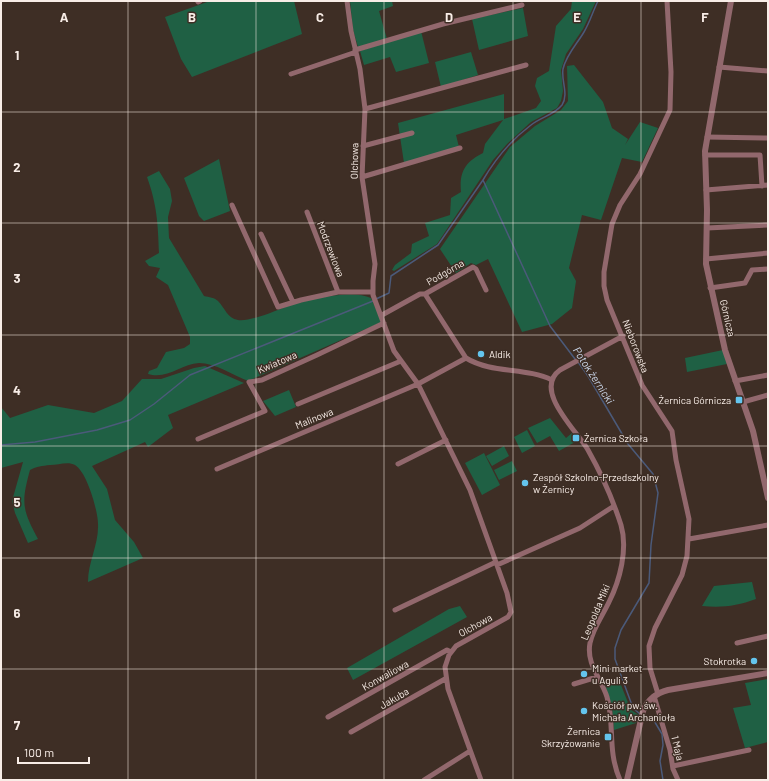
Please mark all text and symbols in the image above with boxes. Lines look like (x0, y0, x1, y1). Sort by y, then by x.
text: A (60, 9, 69, 25)
text: B (188, 9, 196, 25)
text: C (316, 9, 324, 25)
text: D (445, 9, 453, 25)
text: E (573, 9, 581, 25)
text: F (701, 9, 709, 25)
text: 1 (15, 47, 19, 63)
street label: Olchowa (348, 143, 360, 179)
text: 2 (13, 159, 21, 175)
street label: Modrzewiowa (315, 219, 347, 279)
street label: Podgórna (424, 256, 466, 288)
text: 3 (13, 270, 21, 286)
street label: Górnicza (718, 298, 738, 338)
street label: Nieborowska (620, 318, 652, 374)
water label: Potok żernicki (571, 344, 617, 406)
street label: Kwiatowa (255, 348, 299, 376)
place label: Aldik (489, 348, 510, 360)
marker: Aldik (476, 349, 486, 359)
text: 4 (13, 382, 21, 398)
place label: Żernica Górnicza (658, 394, 731, 406)
marker: Żernica Górnicza (734, 395, 744, 405)
street label: Malinowa (293, 405, 335, 431)
place label: Żernica Szkoła (584, 432, 648, 444)
marker: Żernica Szkoła (571, 433, 581, 443)
place label: Zespół Szkolno-Przedszkolny w Żernicy (533, 471, 659, 495)
marker: Zespół Szkolno-Przedszkolny w Żernicy (520, 478, 530, 488)
text: 5 (13, 494, 21, 510)
street label: Leopolda Miki (578, 582, 612, 642)
text: 6 (14, 605, 21, 621)
street label: Olchowa (456, 611, 494, 639)
place label: Stokrotka (704, 655, 746, 667)
marker: Stokrotka (749, 656, 759, 666)
street label: Konwaliowa (360, 657, 410, 693)
place label: Mini market u Aguli 3 (592, 662, 643, 686)
marker: Mini market u Aguli 3 (579, 669, 589, 679)
street label: Jakuba (377, 685, 411, 711)
place label: Kościół pw. św. Michała Archanioła (592, 699, 675, 723)
marker: Kościół pw. św. Michała Archanioła (579, 706, 589, 716)
text: 7 (14, 717, 21, 733)
place label: Żernica Skrzyżowanie (541, 725, 600, 749)
marker: Żernica Skrzyżowanie (603, 732, 613, 742)
street label: 1 Maja (669, 734, 687, 762)
scale bar (18, 739, 89, 765)
text: 100 m (24, 745, 54, 759)

